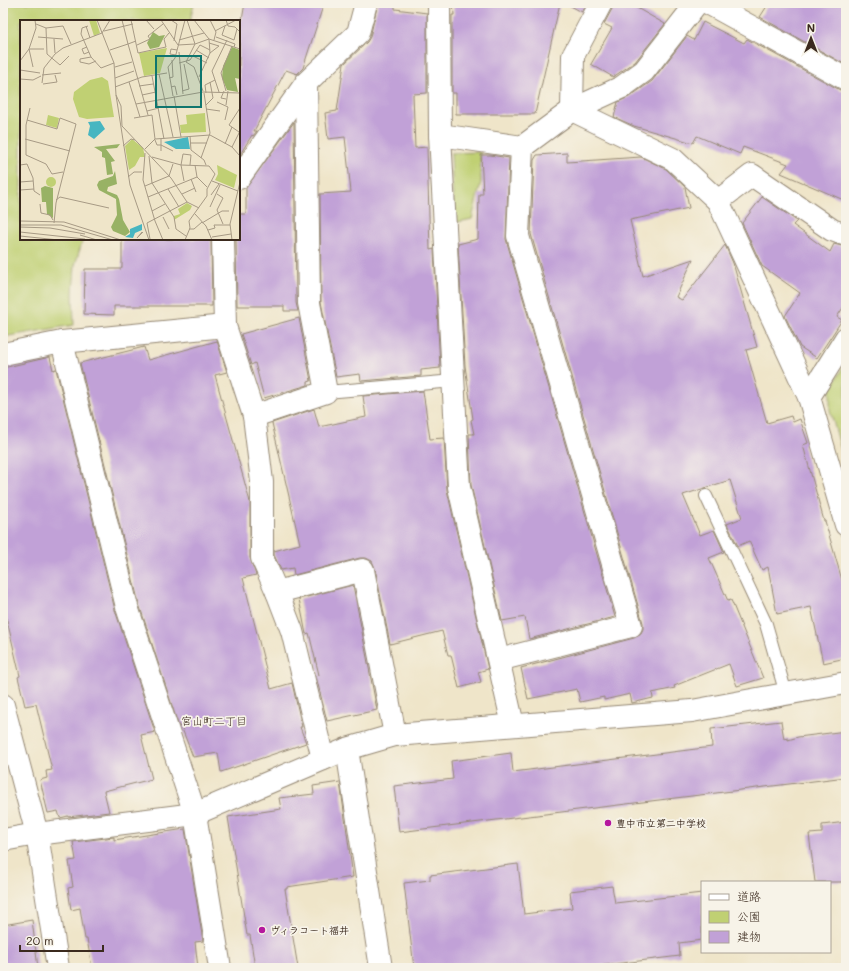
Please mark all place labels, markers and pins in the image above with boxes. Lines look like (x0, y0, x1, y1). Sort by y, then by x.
place label: 豊中市立第二中学校 (616, 816, 706, 830)
marker: 豊中市立第二中学校 (603, 818, 613, 828)
place label: ヴィラコート福井 (270, 923, 349, 937)
marker: ヴィラコート福井 (257, 925, 267, 935)

